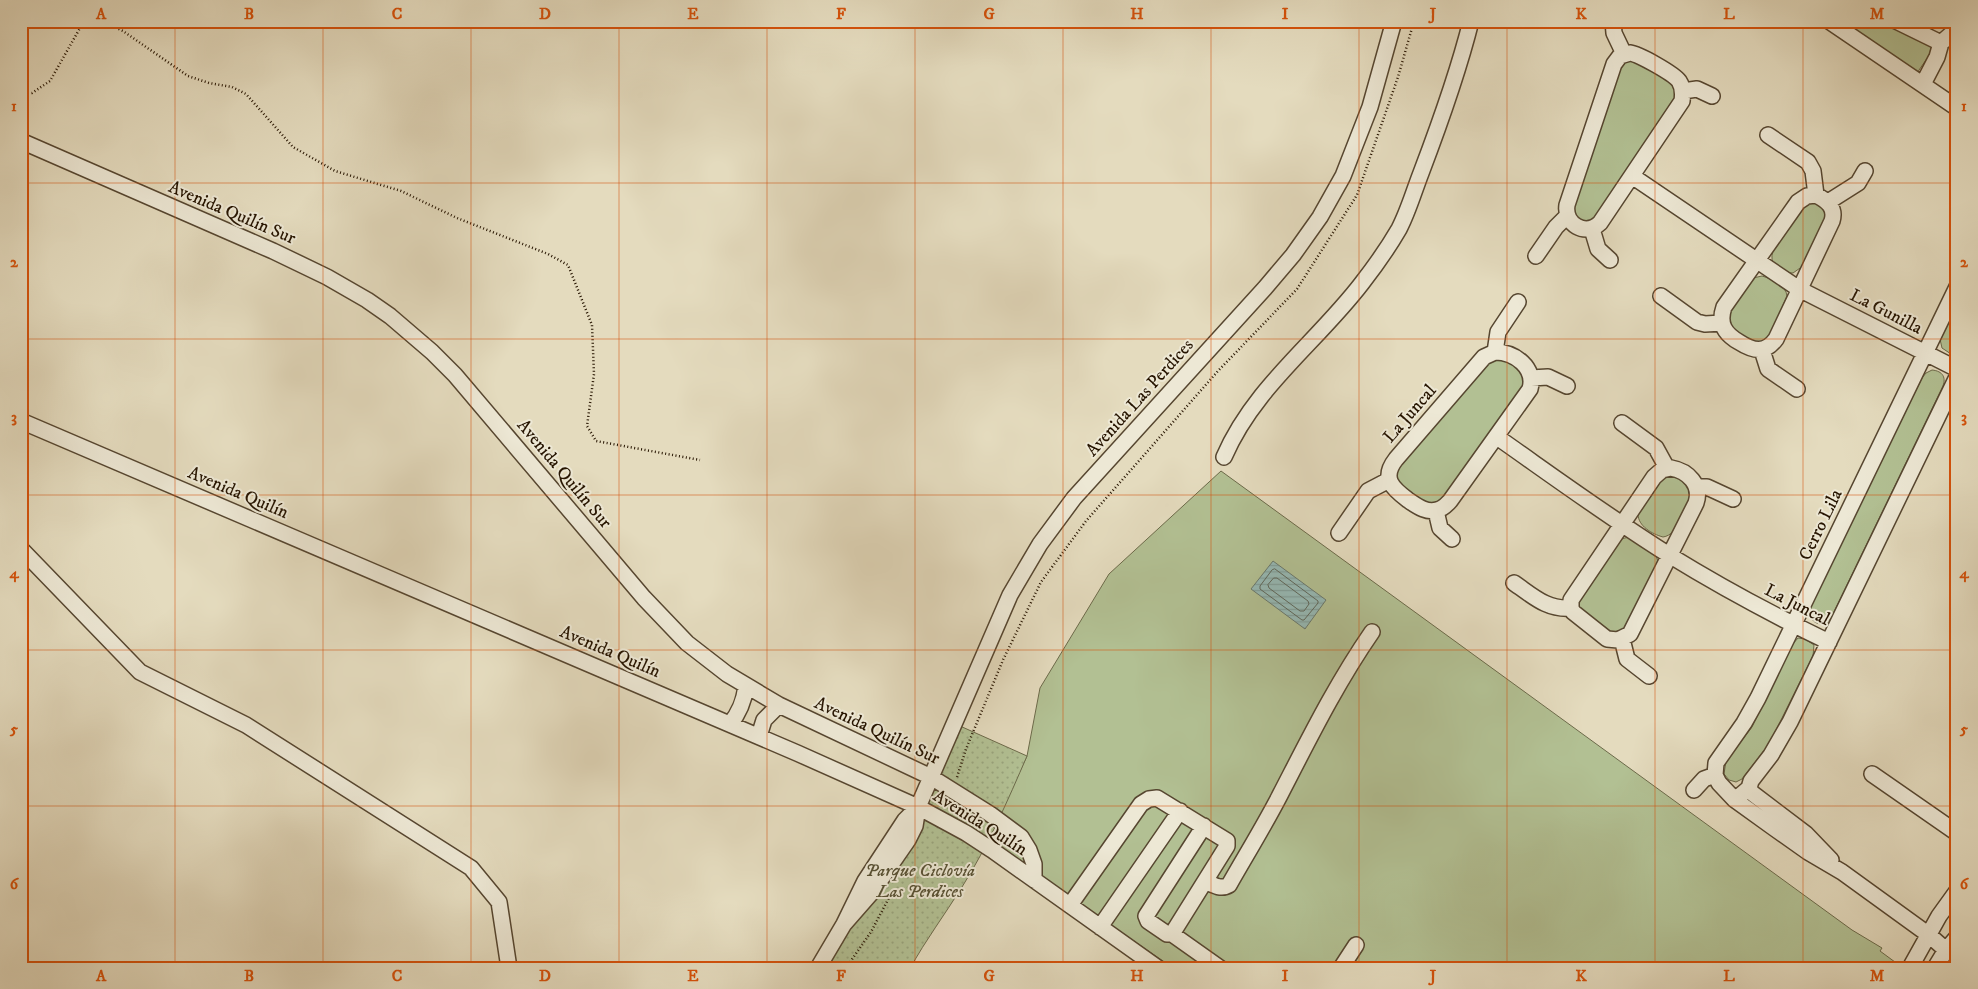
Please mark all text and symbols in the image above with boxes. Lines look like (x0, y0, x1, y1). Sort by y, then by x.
text: A (95, 4, 107, 24)
text: B (244, 4, 254, 24)
text: C (392, 4, 402, 24)
text: D (539, 4, 551, 24)
text: E (687, 4, 699, 24)
text: F (836, 4, 846, 24)
text: G (983, 4, 995, 24)
text: H (1130, 4, 1144, 24)
text: I (1282, 4, 1289, 24)
text: J (1428, 4, 1437, 24)
text: K (1575, 4, 1587, 24)
text: L (1723, 4, 1735, 24)
text: M (1870, 4, 1885, 24)
text: 1 (11, 96, 17, 116)
text: 1 (1961, 96, 1967, 116)
street label: Avenida Quilín Sur (165, 176, 299, 250)
text: 2 (10, 252, 19, 272)
text: 2 (1960, 252, 1969, 272)
street label: La Gunilla (1846, 284, 1926, 340)
street label: Avenida Las Perdices (1081, 335, 1199, 461)
street label: La Juncal (1379, 380, 1442, 448)
text: 3 (11, 407, 17, 427)
text: 3 (1961, 407, 1967, 427)
street label: Avenida Quilín Sur (512, 415, 616, 533)
street label: Avenida Quilín (184, 462, 292, 524)
street label: Cerro Lila (1794, 486, 1848, 564)
text: 4 (8, 563, 19, 583)
text: 4 (1958, 563, 1969, 583)
street label: La Juncal (1761, 579, 1834, 631)
street label: Avenida Quilín (556, 621, 664, 683)
street label: Avenida Quilín Sur (811, 692, 943, 770)
text: 5 (9, 719, 18, 739)
text: 5 (1959, 719, 1968, 739)
street label: Avenida Quilín (929, 785, 1032, 861)
park label: Parque Ciclovía Las Perdices (865, 860, 975, 903)
text: 6 (10, 874, 20, 894)
text: 6 (1960, 874, 1970, 894)
text: A (95, 966, 107, 986)
text: B (244, 966, 254, 986)
text: C (392, 966, 402, 986)
text: D (539, 966, 551, 986)
text: E (687, 966, 699, 986)
text: F (836, 966, 846, 986)
text: G (983, 966, 995, 986)
text: H (1130, 966, 1144, 986)
text: I (1282, 966, 1289, 986)
text: J (1428, 966, 1437, 986)
text: K (1575, 966, 1587, 986)
text: L (1723, 966, 1735, 986)
text: M (1870, 966, 1885, 986)

